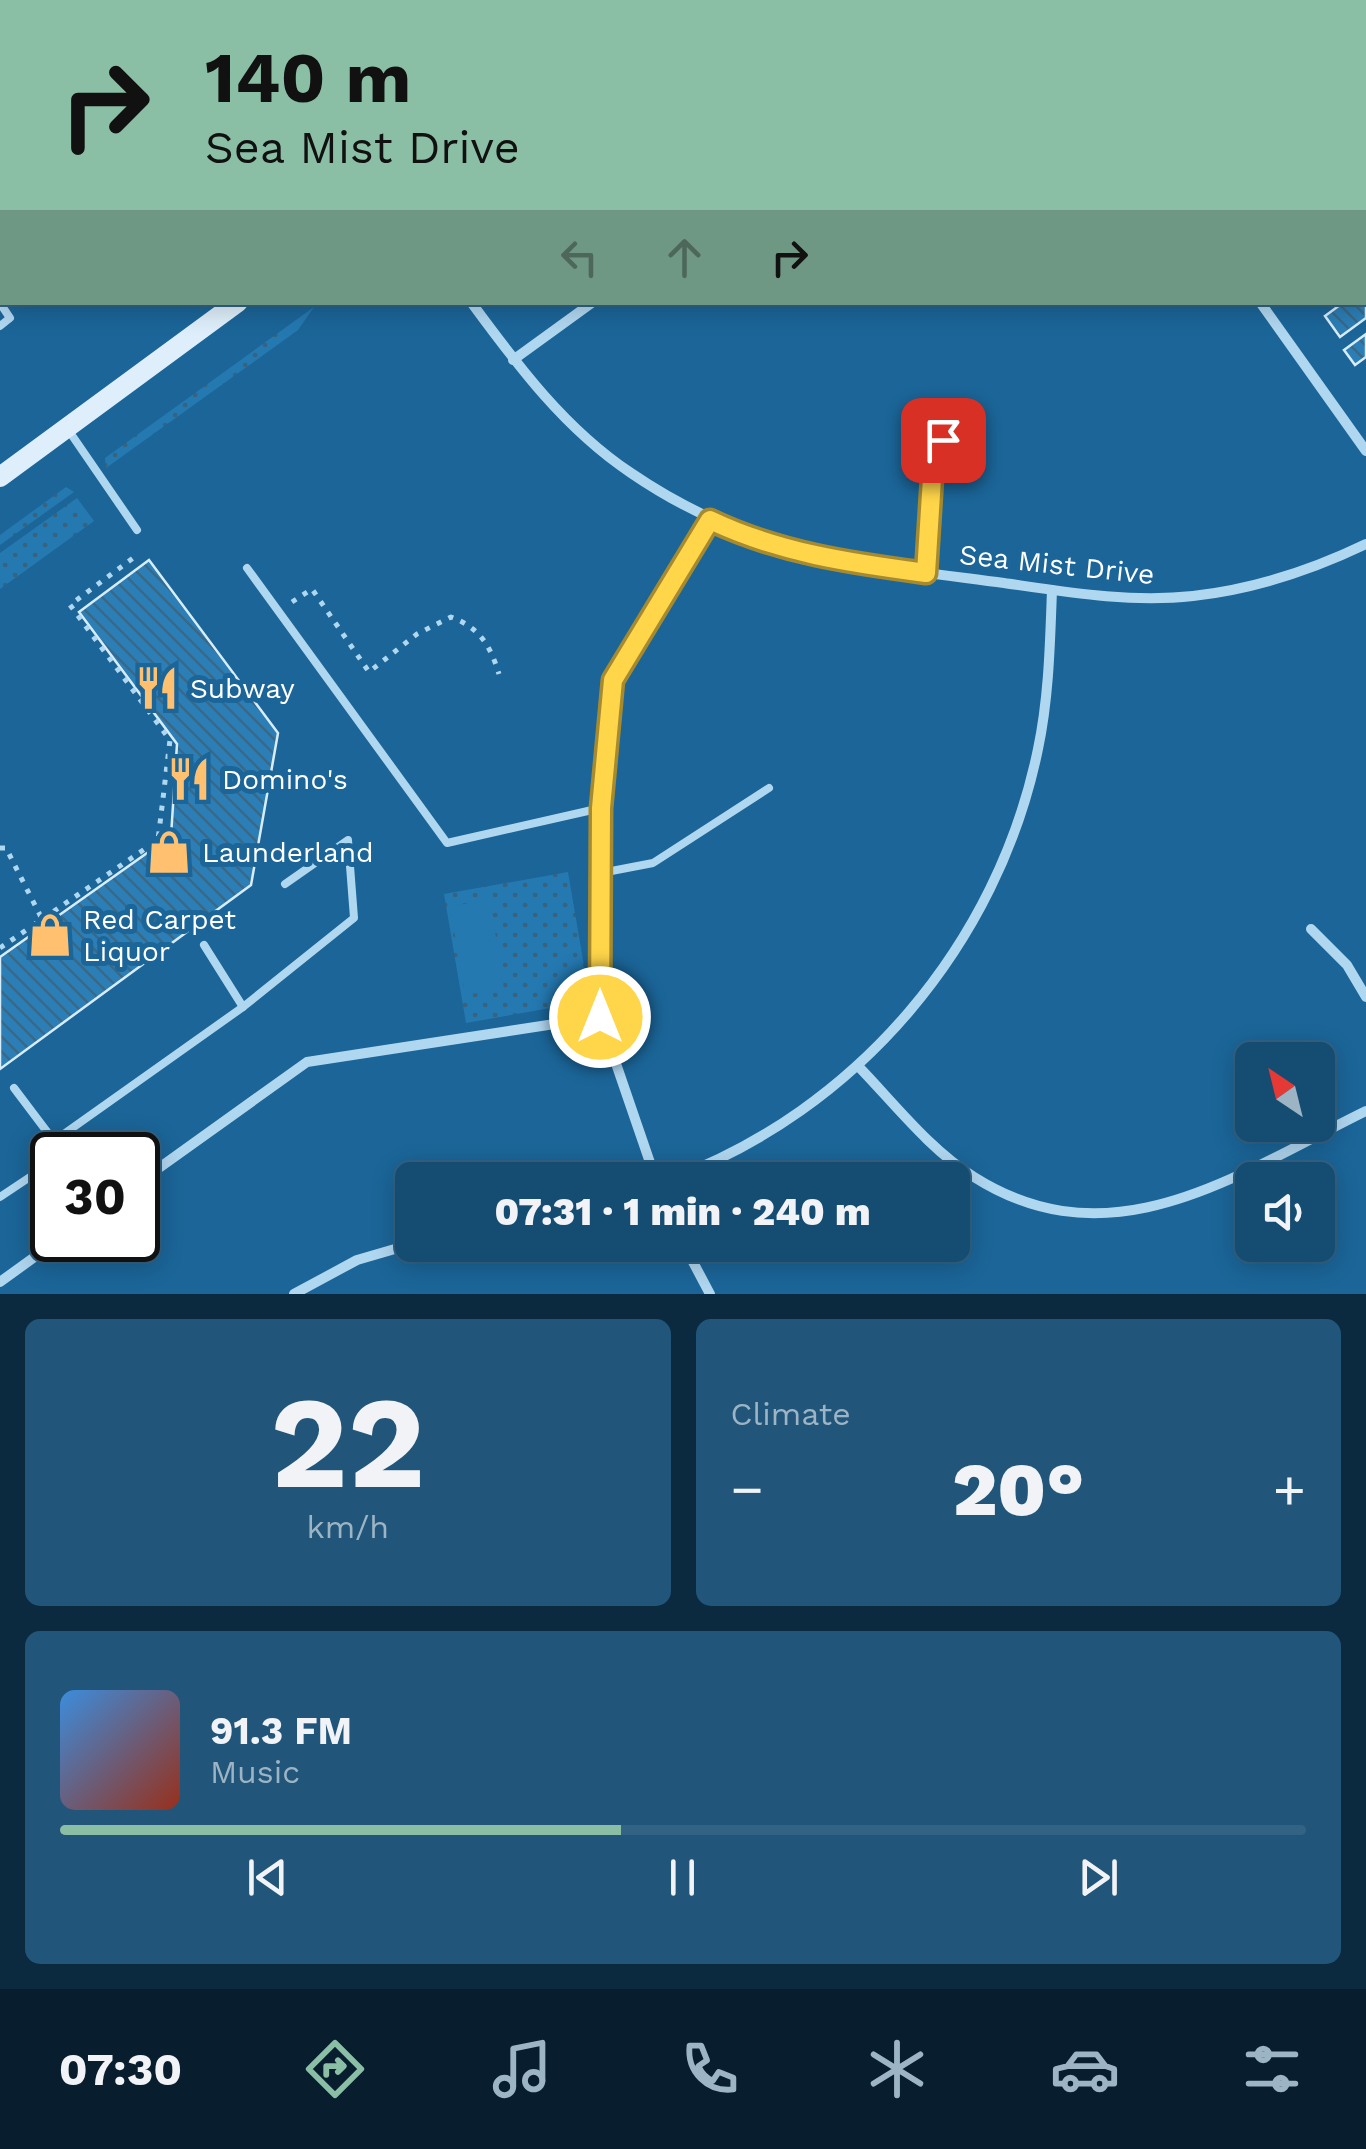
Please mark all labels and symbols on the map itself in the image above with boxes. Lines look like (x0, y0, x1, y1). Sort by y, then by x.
pin (901, 398, 986, 483)
street label: Sea Mist Drive (958, 538, 1156, 591)
restaurant icon: Subway (133, 664, 181, 712)
place label: Subway (190, 672, 295, 705)
restaurant icon: Domino's (165, 755, 213, 803)
place label: Domino's (222, 763, 348, 796)
shop icon: Launderland (145, 828, 193, 876)
place label: Launderland (202, 836, 374, 869)
place label: Red Carpet Liquor (83, 903, 236, 968)
shop icon: Red Carpet Liquor (26, 911, 74, 959)
position arrow (548, 965, 652, 1069)
north arrow (1235, 1042, 1335, 1142)
speed limit sign: 30 (30, 1132, 160, 1262)

